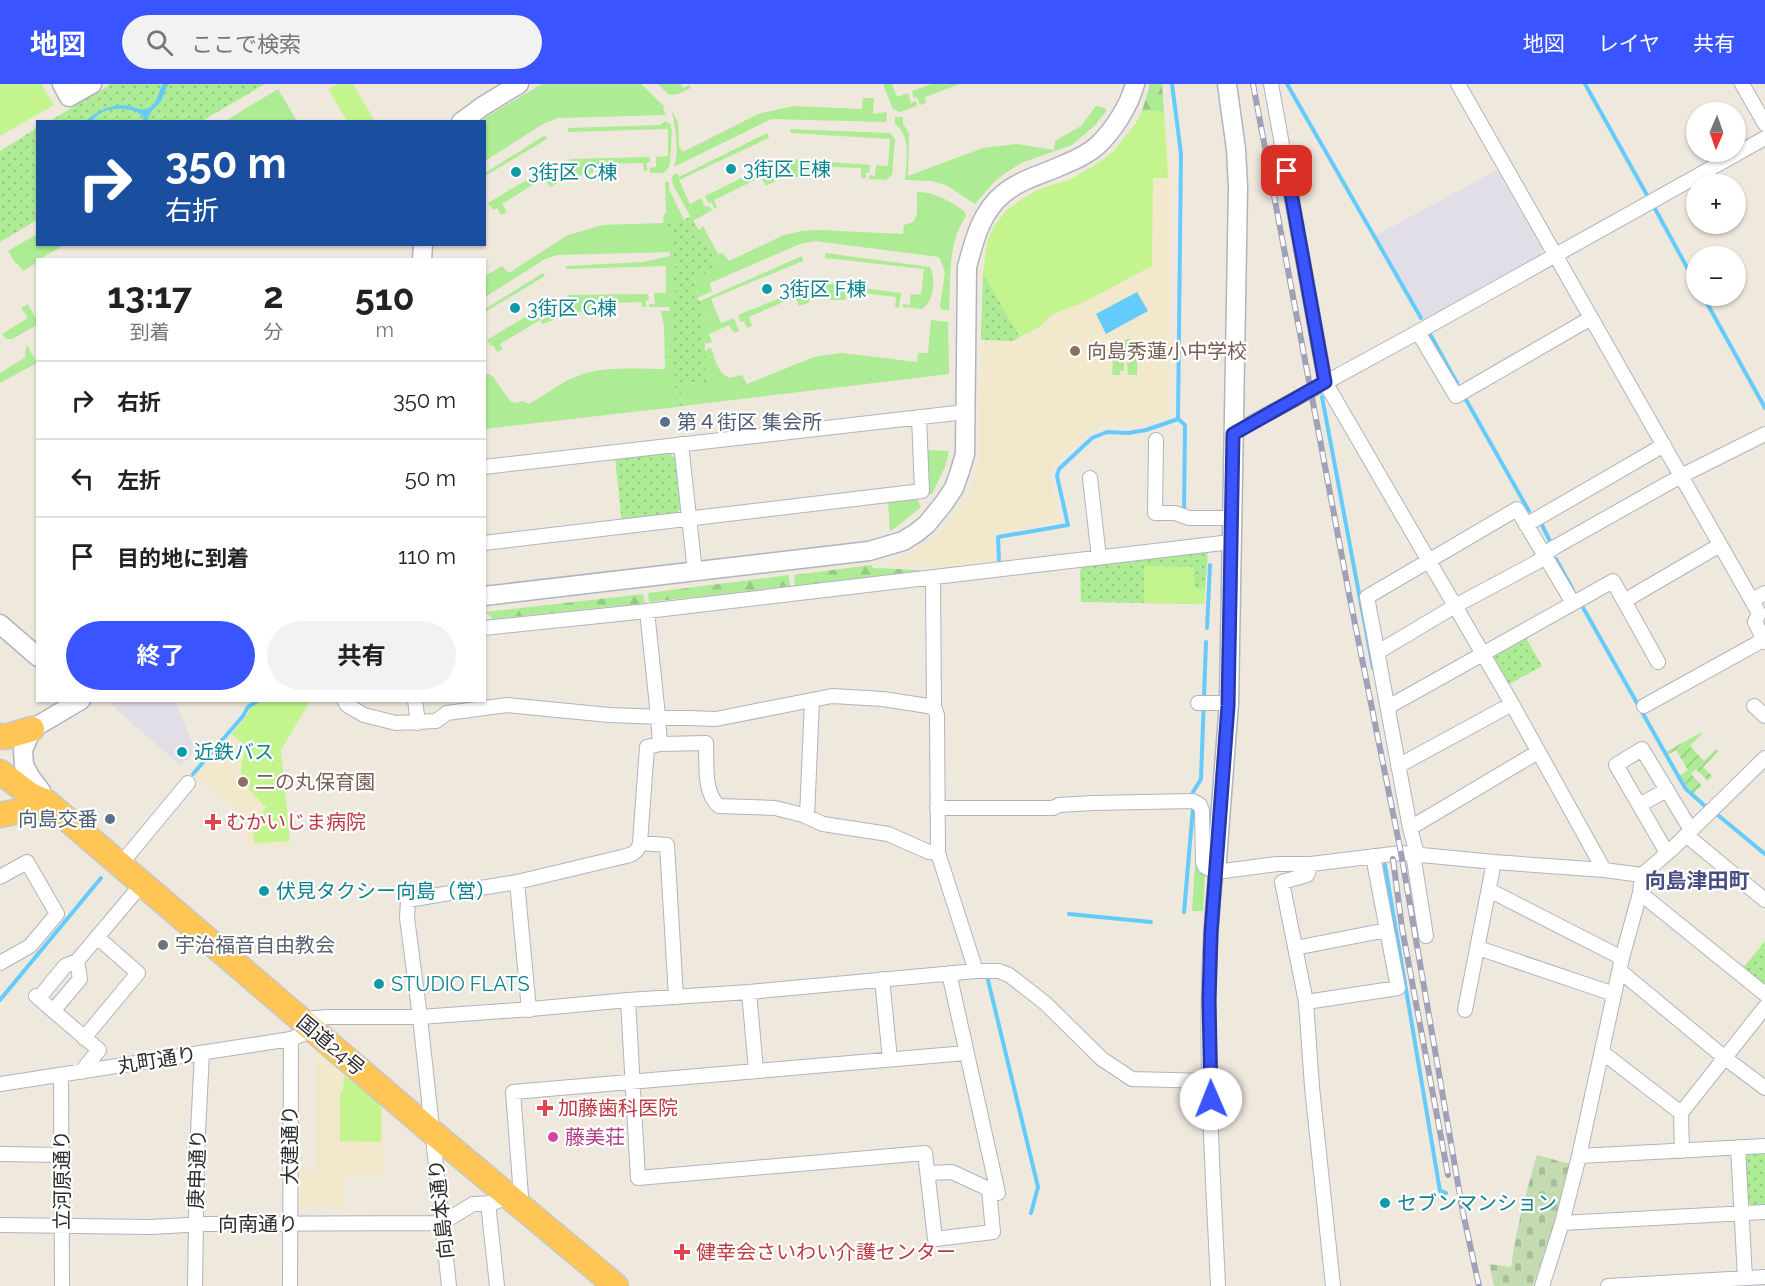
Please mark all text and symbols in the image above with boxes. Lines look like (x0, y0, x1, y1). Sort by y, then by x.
search box (122, 15, 542, 69)
icon: search (143, 26, 176, 59)
text: 地図 (30, 28, 86, 61)
text: ここで検索 (191, 31, 301, 57)
text: 地図 (1523, 31, 1565, 56)
text: レイヤ (1598, 31, 1660, 56)
text: 共有 (1693, 31, 1735, 56)
north arrow (1686, 102, 1746, 162)
map controls (1686, 102, 1746, 306)
text: 350 m (165, 139, 287, 188)
icon: right (66, 144, 144, 222)
pin (1261, 145, 1312, 196)
icon: arrive (1270, 154, 1303, 187)
place label: 3街区 E棟 (743, 157, 831, 181)
place label: 3街区 C棟 (528, 160, 618, 184)
marker: 3街区 E棟 (724, 162, 738, 176)
marker: 3街区 C棟 (509, 165, 523, 179)
button: + (1686, 174, 1746, 234)
text: 右折 (165, 195, 219, 226)
button: − (1686, 246, 1746, 306)
text: 13:17 (107, 274, 192, 316)
text: 2 (263, 274, 284, 316)
text: 510 (355, 276, 415, 318)
place label: 3街区 F棟 (779, 277, 867, 301)
marker: 3街区 F棟 (760, 282, 774, 296)
place label: 3街区 G棟 (527, 296, 617, 320)
marker: 3街区 G棟 (508, 301, 522, 315)
text: m (376, 318, 394, 342)
text: 到着 (130, 320, 170, 344)
text: 分 (263, 320, 283, 344)
place label: 向島秀蓮小中学校 (1087, 339, 1247, 363)
marker: 向島秀蓮小中学校 (1068, 344, 1082, 358)
icon: right (66, 384, 99, 417)
text: 350 m (393, 387, 456, 413)
text: 右折 (117, 389, 161, 415)
place label: 第４街区 集会所 (677, 410, 822, 434)
marker: 第４街区 集会所 (658, 415, 672, 429)
icon: left (66, 462, 99, 495)
text: 50 m (405, 465, 456, 491)
text: 左折 (117, 467, 161, 493)
icon: arrive (66, 540, 99, 573)
text: 110 m (398, 543, 456, 569)
text: 目的地に到着 (117, 545, 249, 571)
button: 終了 (66, 621, 255, 690)
button: 共有 (267, 621, 456, 690)
place label: 近鉄バス (194, 740, 274, 764)
marker: 近鉄バス (175, 745, 189, 759)
place label: 二の丸保育園 (255, 770, 375, 794)
marker: 二の丸保育園 (236, 775, 250, 789)
place label: 向島交番 (18, 807, 98, 831)
place label: むかいじま病院 (226, 810, 366, 834)
marker: 向島交番 (103, 812, 117, 826)
marker: むかいじま病院 (204, 813, 222, 831)
district label: 向島津田町 (1645, 868, 1750, 893)
place label: 伏見タクシー向島（営） (276, 879, 496, 903)
marker: 伏見タクシー向島（営） (257, 884, 271, 898)
place label: 宇治福音自由教会 (175, 933, 335, 957)
marker: 宇治福音自由教会 (156, 938, 170, 952)
place label: STUDIO FLATS (391, 972, 530, 996)
marker: STUDIO FLATS (372, 977, 386, 991)
street label: 国道24号 (292, 1010, 370, 1080)
street label: 丸町通り (116, 1042, 198, 1078)
position arrow (1179, 1067, 1243, 1131)
place label: 加藤歯科医院 (558, 1096, 678, 1120)
marker: 加藤歯科医院 (536, 1099, 554, 1117)
street label: 大建通り (278, 1105, 302, 1185)
place label: 藤美荘 (565, 1125, 625, 1149)
street label: 庚申通り (184, 1129, 210, 1209)
street label: 立河原通り (50, 1130, 74, 1230)
marker: 藤美荘 (546, 1130, 560, 1144)
street label: 向島本通り (424, 1158, 458, 1260)
place label: セブンマンション (1397, 1191, 1557, 1215)
marker: セブンマンション (1378, 1196, 1392, 1210)
street label: 向南通り (218, 1212, 298, 1236)
place label: 健幸会さいわい介護センター (696, 1240, 956, 1264)
marker: 健幸会さいわい介護センター (673, 1243, 691, 1261)

